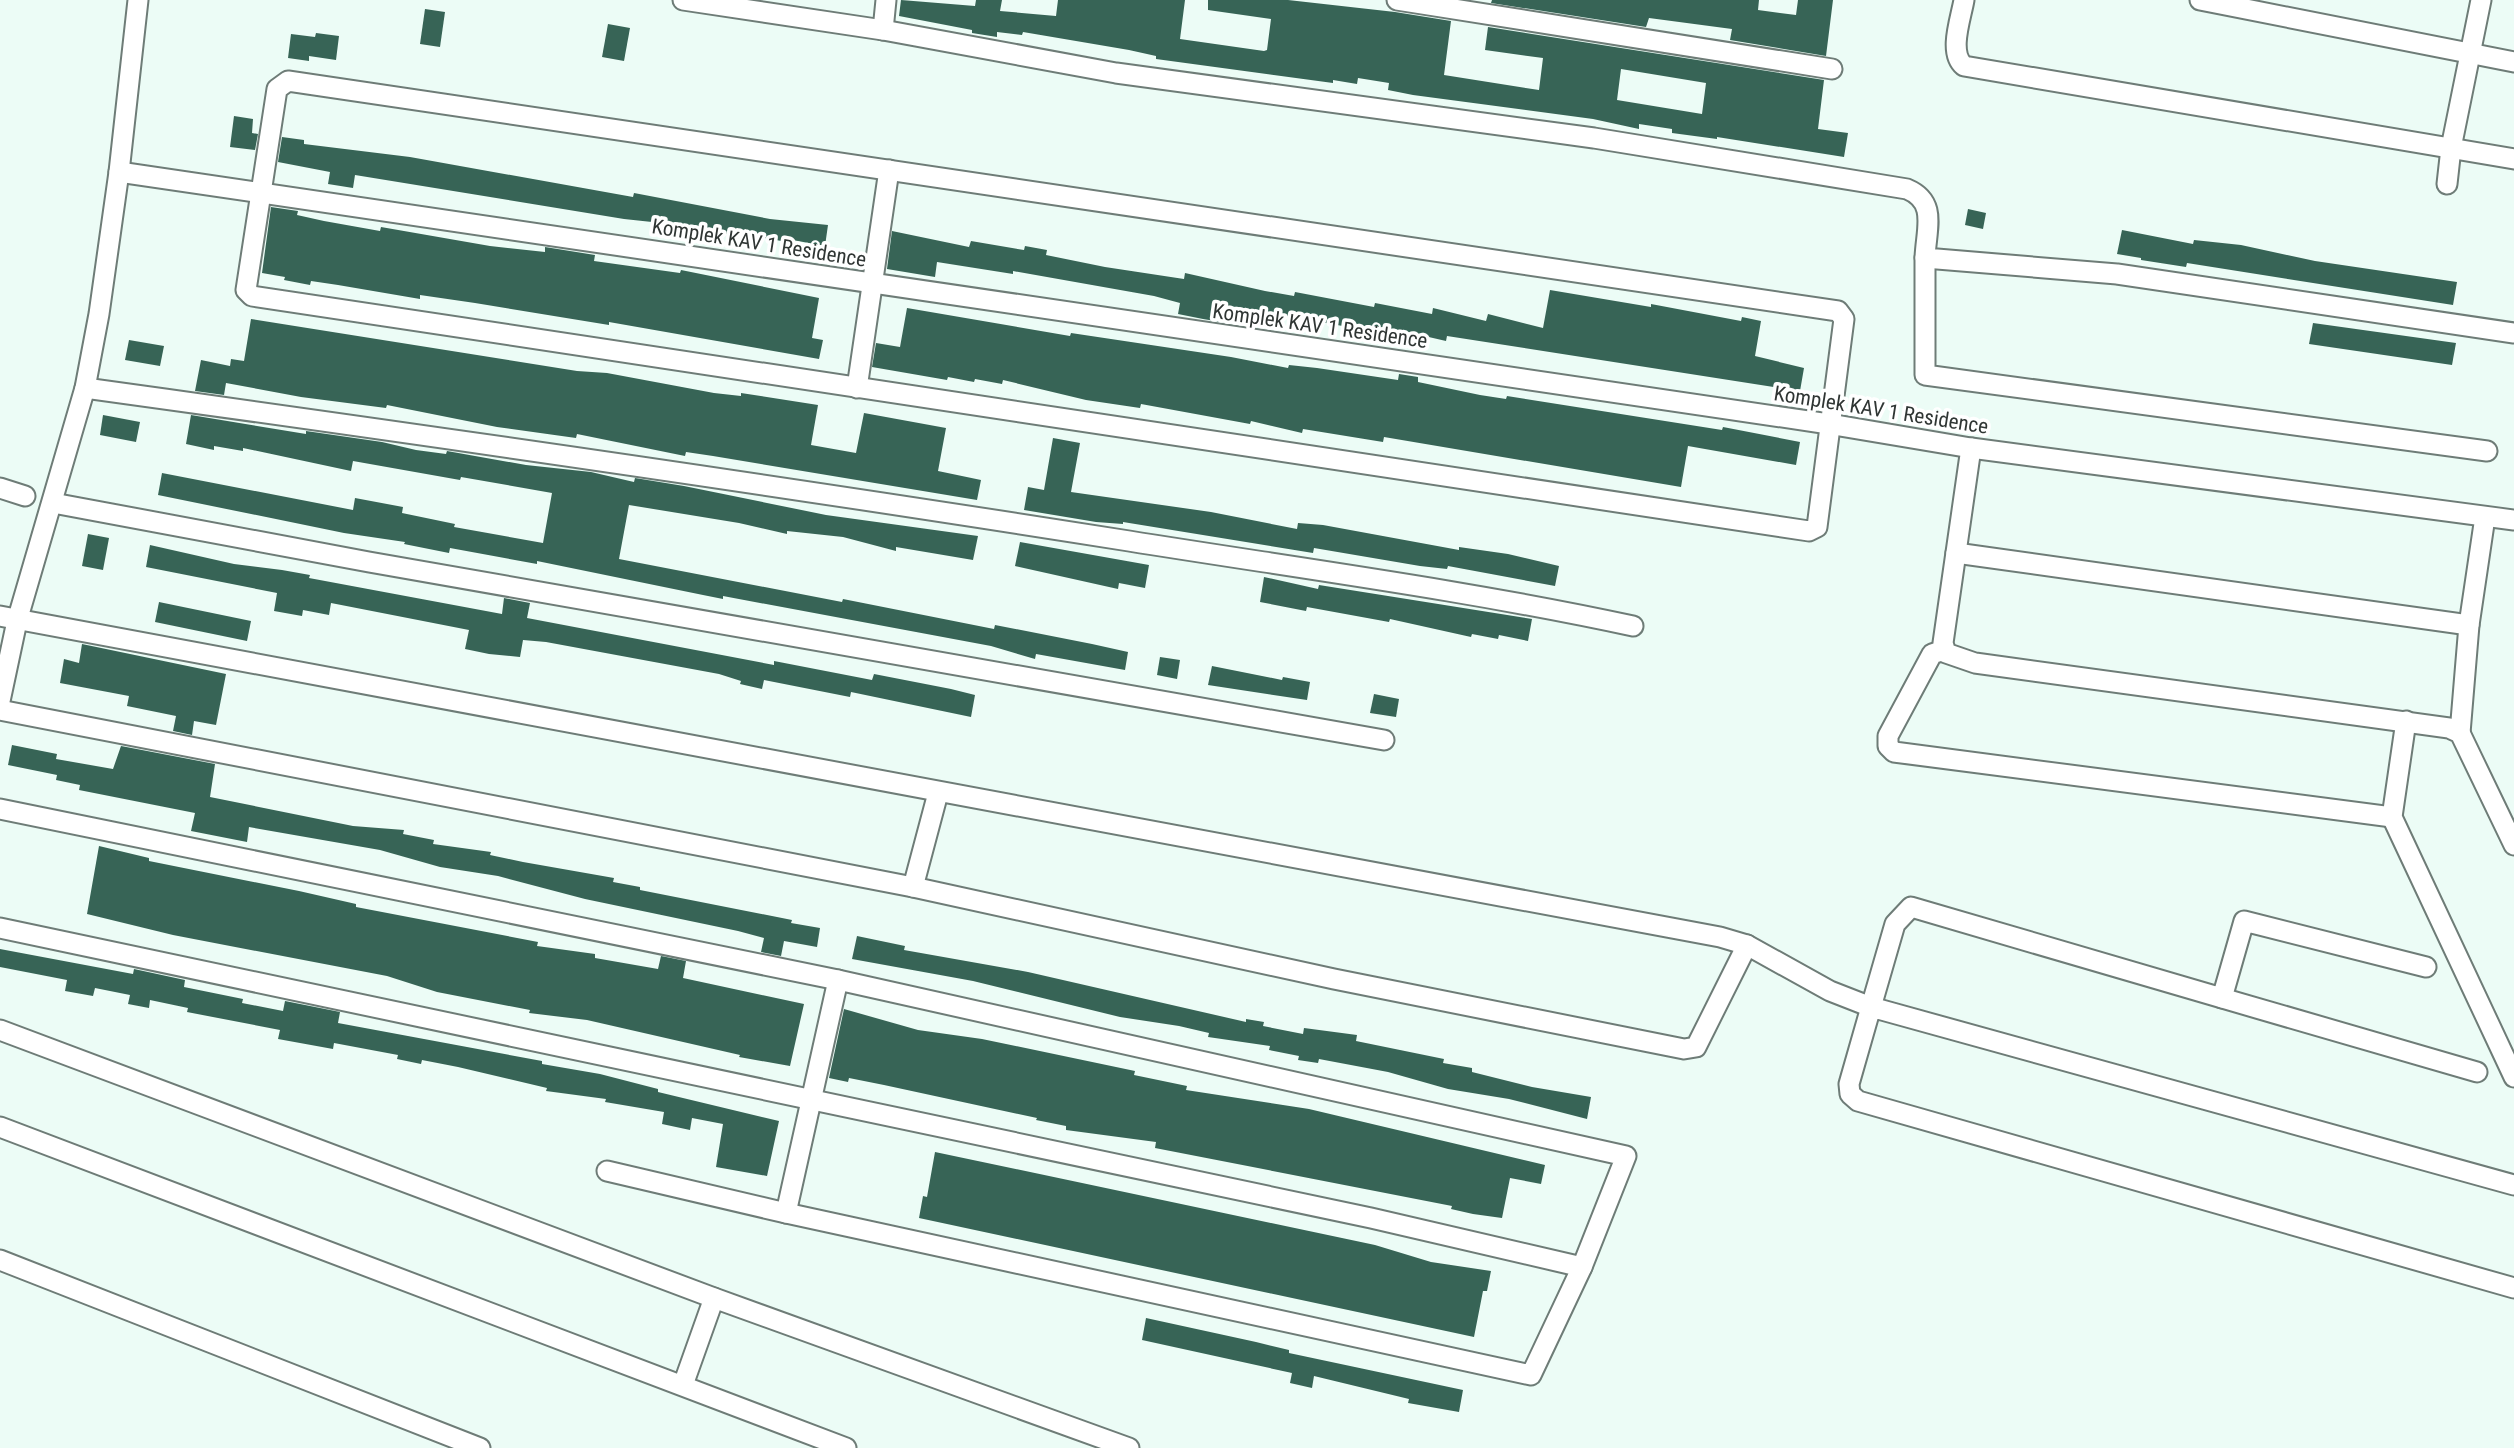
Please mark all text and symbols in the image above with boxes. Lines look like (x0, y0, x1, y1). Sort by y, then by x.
street label: Komplek KAV 1 Residence (650, 214, 868, 272)
street label: Komplek KAV 1 Residence (1211, 299, 1429, 353)
street label: Komplek KAV 1 Residence (1772, 381, 1990, 439)

